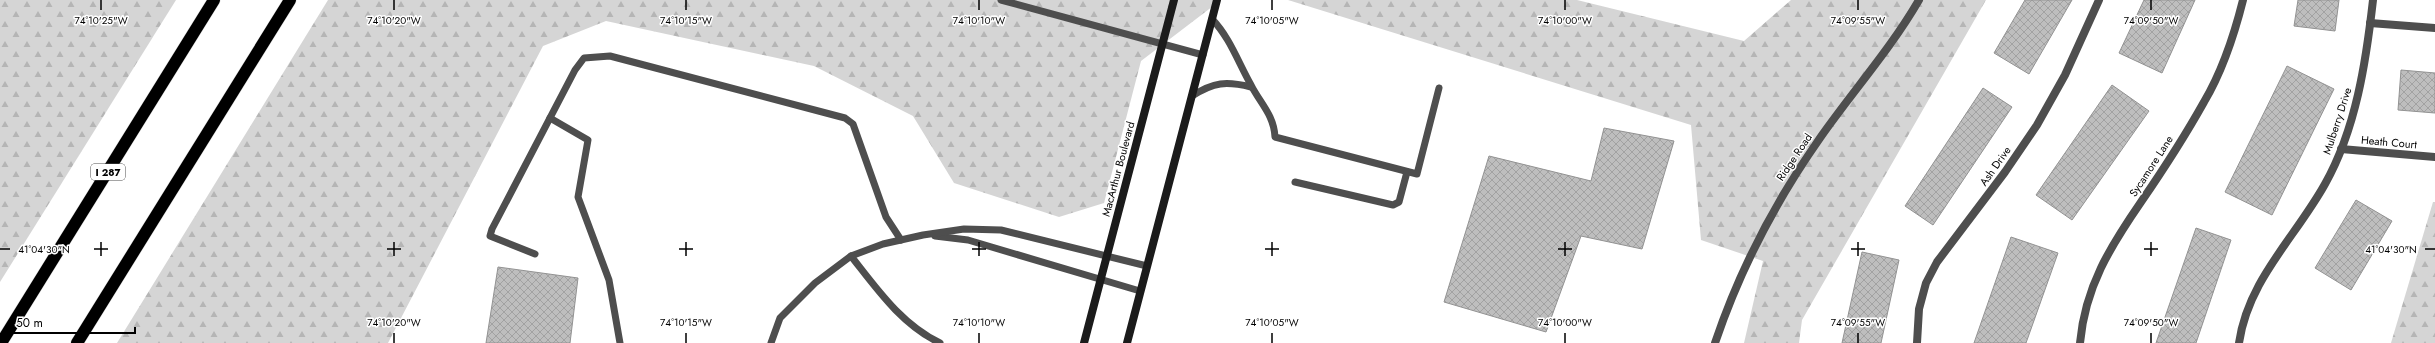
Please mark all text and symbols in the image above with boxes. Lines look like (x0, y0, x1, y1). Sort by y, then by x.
text: 74°10'25"W (74, 13, 128, 28)
text: 74°10'20"W (367, 13, 421, 28)
text: 74°10'15"W (660, 13, 712, 28)
text: 74°10'10"W (953, 13, 1005, 28)
text: 74°10'05"W (1245, 13, 1299, 28)
text: 74°10'00"W (1538, 13, 1592, 28)
text: 74°09'55"W (1831, 13, 1885, 28)
text: 74°09'50"W (2124, 13, 2178, 28)
street label: Mulberry Drive (2319, 85, 2355, 157)
street label: MacArthur Boulevard (1098, 120, 1138, 218)
street label: Ridge Road (1772, 130, 1816, 184)
street label: Sycamore Lane (2125, 132, 2177, 200)
street label: Heath Court (2360, 132, 2418, 152)
street label: Ash Drive (1975, 143, 2015, 189)
road number: I 287 (91, 164, 125, 180)
text: 41°04'30"N (18, 242, 70, 257)
text: 41°04'30"N (2365, 242, 2417, 257)
scale bar (10, 309, 135, 335)
text: 50 m (16, 314, 43, 332)
text: 74°10'20"W (367, 315, 421, 330)
text: 74°10'15"W (660, 315, 712, 330)
text: 74°10'10"W (953, 315, 1005, 330)
text: 74°10'05"W (1245, 315, 1299, 330)
text: 74°10'00"W (1538, 315, 1592, 330)
text: 74°09'55"W (1831, 315, 1885, 330)
text: 74°09'50"W (2124, 315, 2178, 330)

